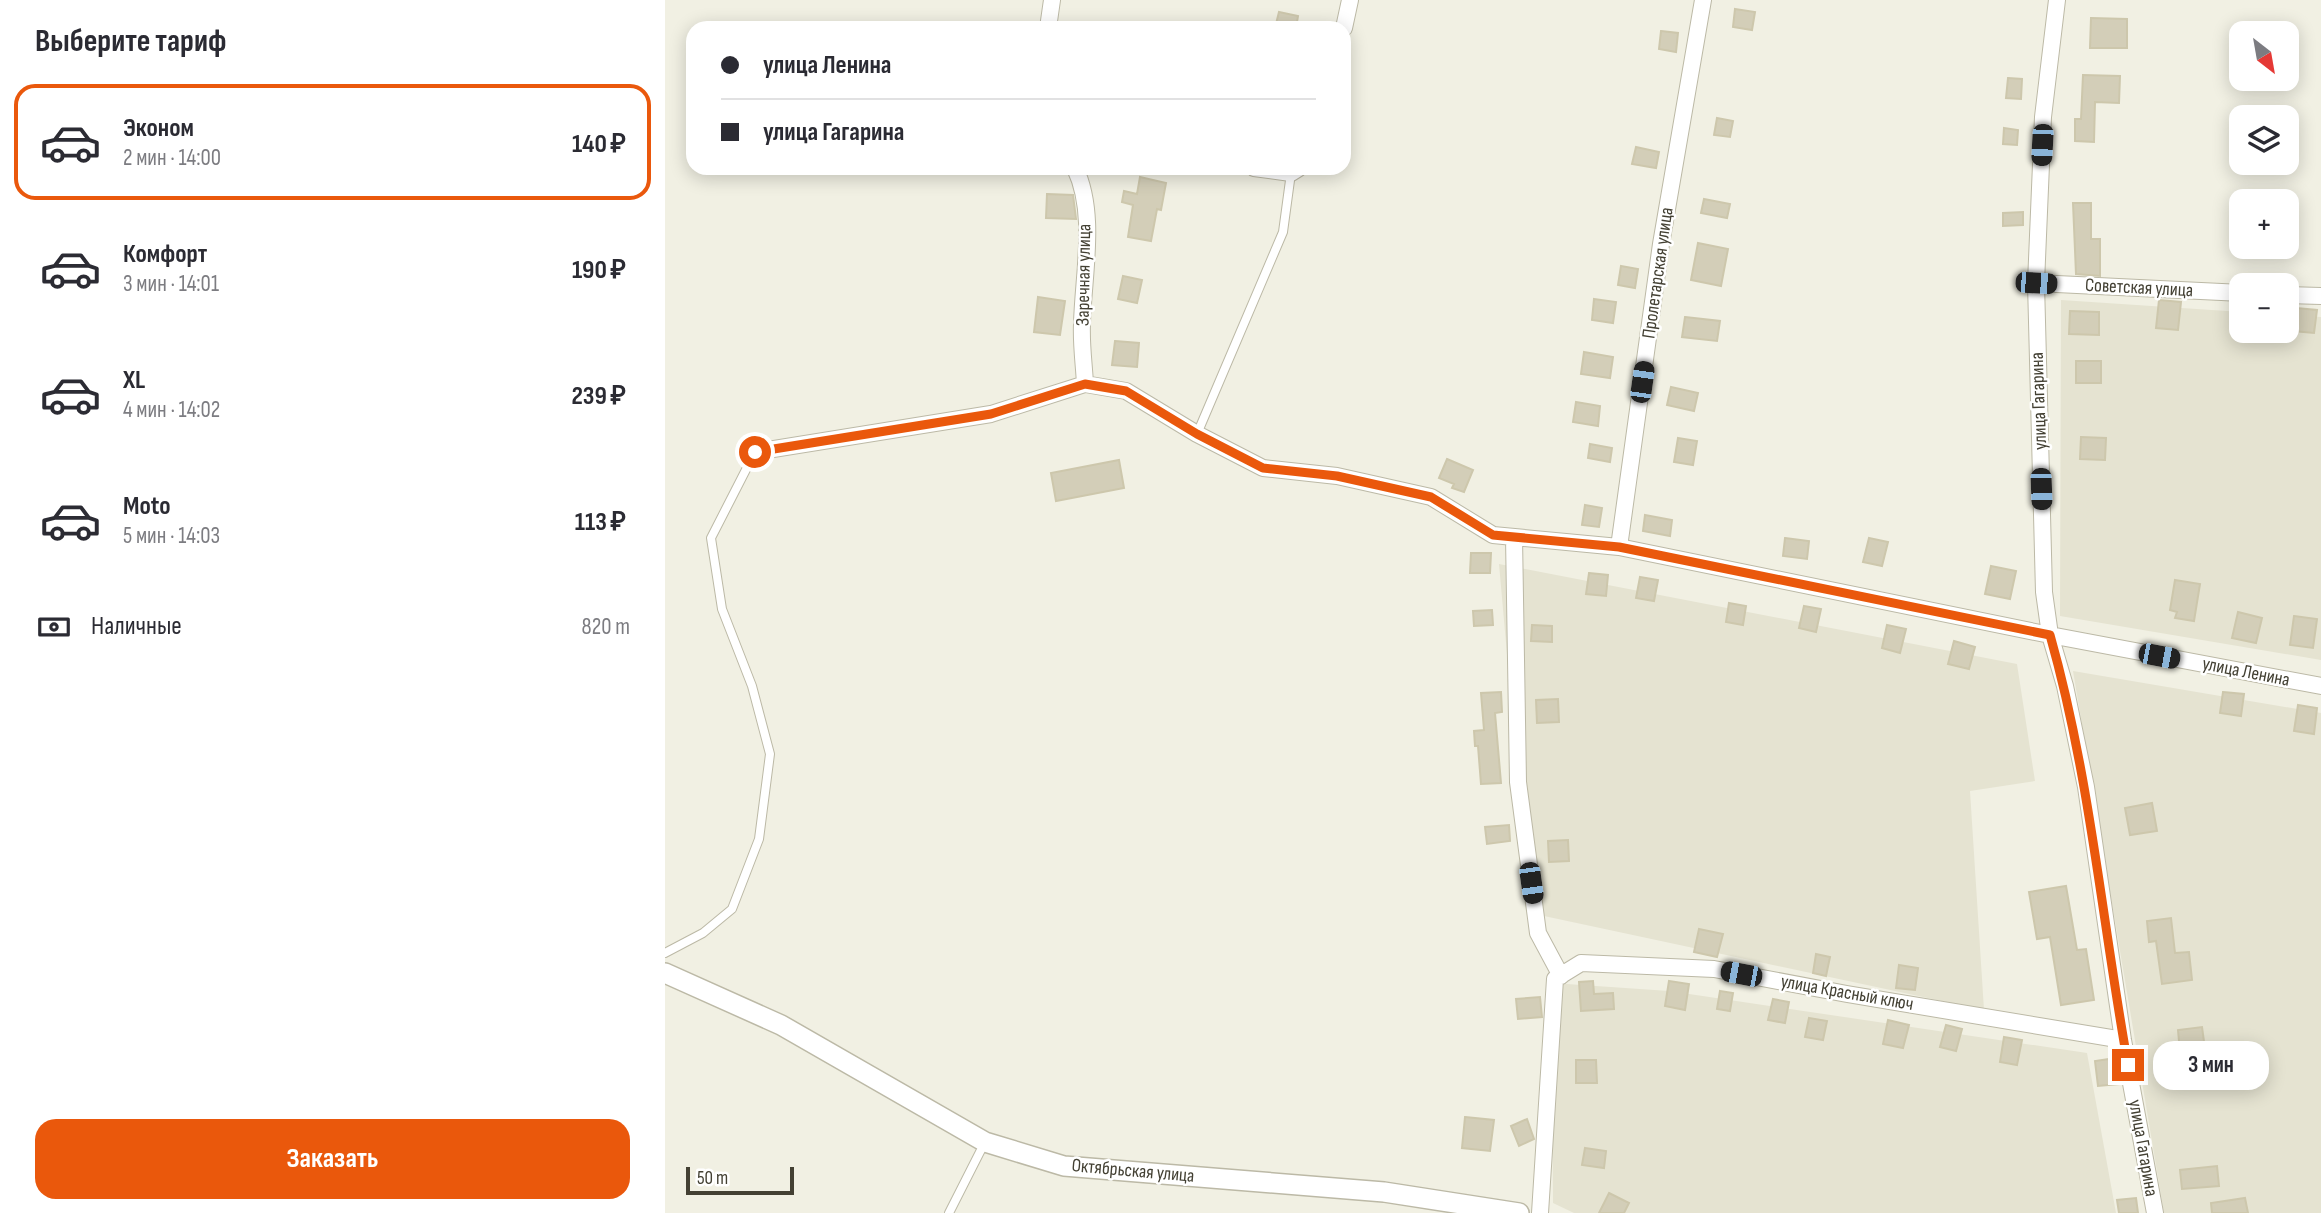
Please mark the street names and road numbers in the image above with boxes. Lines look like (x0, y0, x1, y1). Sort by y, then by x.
street label: Пролетарская улица (1637, 206, 1679, 340)
street label: Заречная улица (1072, 224, 1096, 326)
street label: Советская улица (2084, 274, 2194, 302)
street label: улица Гагарина (2026, 352, 2052, 450)
street label: улица Ленина (2200, 652, 2292, 692)
street label: улица Красный ключ (1779, 970, 1915, 1016)
street label: улица Гагарина (2123, 1098, 2163, 1198)
street label: Октябрьская улица (1071, 1154, 1195, 1188)

